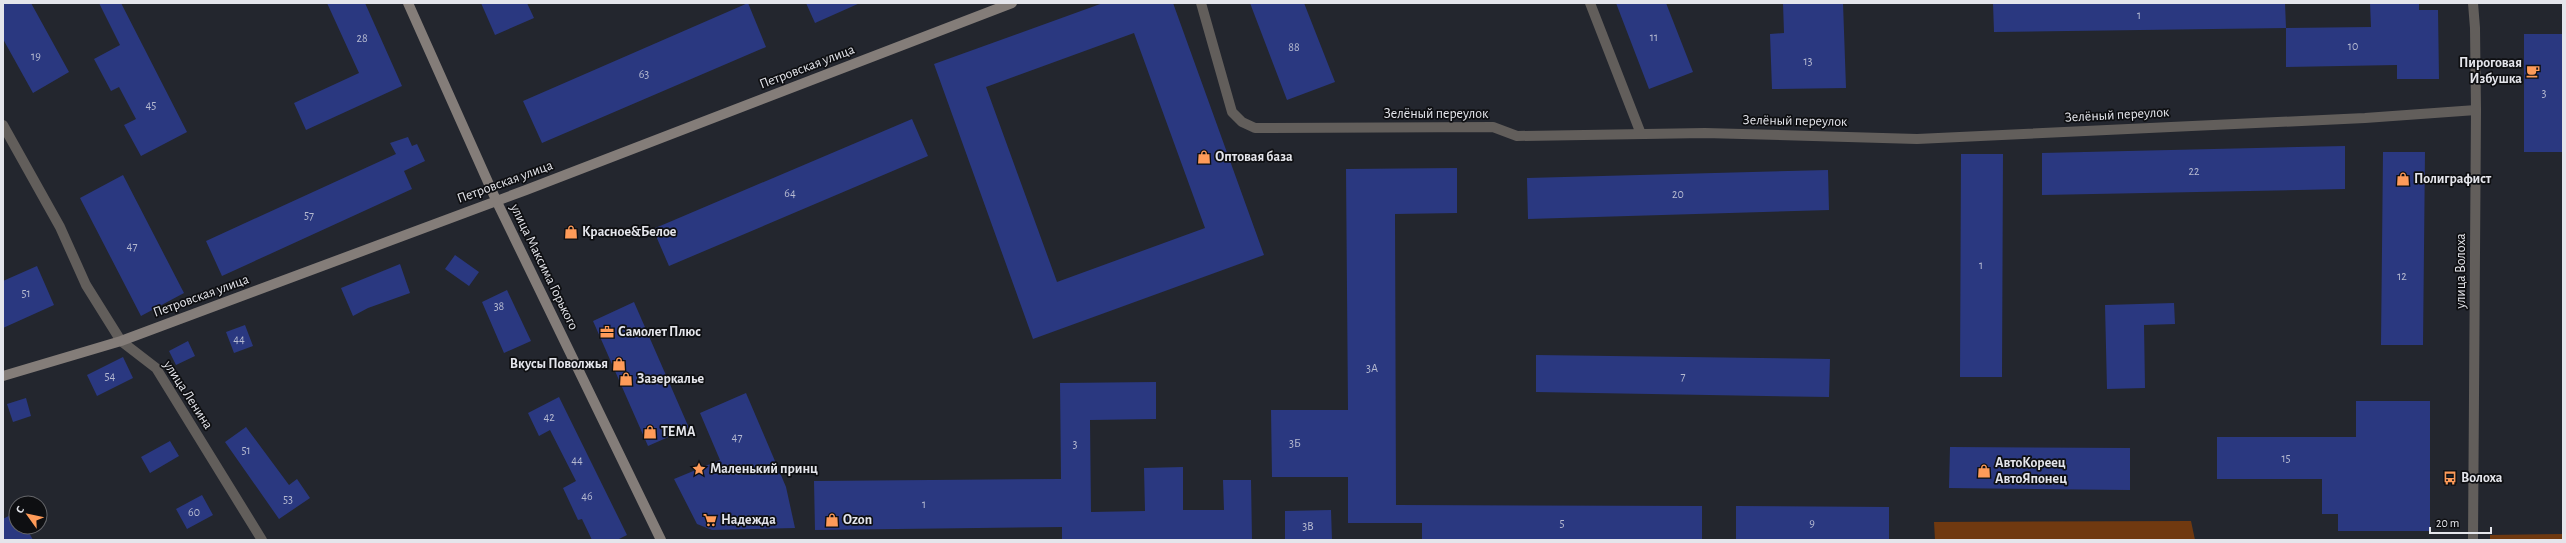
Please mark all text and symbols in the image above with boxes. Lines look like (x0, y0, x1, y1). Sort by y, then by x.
house number: 1 (2137, 9, 2141, 21)
house number: 11 (1650, 31, 1658, 43)
house number: 28 (356, 32, 368, 44)
house number: 10 (2348, 40, 2358, 52)
house number: 88 (1288, 41, 1300, 53)
street label: Петровская улица (757, 42, 857, 92)
house number: 19 (31, 50, 41, 62)
house number: 13 (1803, 55, 1813, 67)
place label: Пироговая Избушка (2459, 56, 2522, 86)
cafe icon: Пироговая Избушка (2525, 63, 2541, 79)
house number: 63 (639, 68, 649, 80)
house number: 3 (2542, 87, 2547, 99)
house number: 45 (146, 99, 156, 111)
street label: Зелёный переулок (2064, 105, 2170, 125)
street label: Зелёный переулок (1384, 107, 1489, 121)
street label: Зелёный переулок (1743, 113, 1848, 129)
shop icon: Оптовая база (1196, 149, 1212, 165)
place label: Оптовая база (1215, 150, 1293, 164)
street label: Петровская улица (455, 158, 555, 206)
house number: 22 (2189, 165, 2200, 177)
shop icon: Полиграфист (2395, 171, 2411, 187)
place label: Полиграфист (2414, 172, 2492, 186)
house number: 64 (784, 187, 796, 199)
house number: 20 (1672, 188, 1684, 200)
street label: улица Максима Горького (507, 201, 581, 332)
house number: 57 (304, 209, 314, 221)
shop icon: Красное&Белое (563, 224, 579, 240)
place label: Красное&Белое (582, 225, 677, 239)
street label: улица Волоха (2454, 233, 2468, 310)
house number: 47 (127, 240, 137, 252)
house number: 1 (1979, 259, 1983, 271)
house number: 12 (2397, 270, 2407, 282)
street label: Петровская улица (151, 272, 251, 320)
house number: 51 (21, 287, 31, 299)
house number: 38 (494, 300, 505, 312)
office icon: Самолет Плюс (599, 324, 615, 340)
place label: Самолет Плюс (618, 325, 701, 339)
house number: 44 (233, 333, 245, 345)
shop icon: Вкусы Поволжья (611, 356, 627, 372)
street label: улица Ленина (160, 357, 216, 432)
place label: Вкусы Поволжья (510, 357, 608, 371)
house number: 3А (1366, 362, 1378, 374)
house number: 54 (105, 370, 116, 382)
house number: 7 (1680, 370, 1686, 382)
shop icon: Зазеркалье (618, 371, 634, 387)
place label: Зазеркалье (637, 372, 704, 386)
house number: 42 (543, 411, 555, 423)
shop icon: ТЕМА (642, 424, 658, 440)
place label: ТЕМА (661, 425, 696, 439)
house number: 47 (732, 431, 742, 443)
house number: 3Б (1289, 437, 1301, 449)
house number: 3 (1073, 438, 1078, 450)
house number: 51 (241, 444, 251, 456)
house number: 15 (2281, 452, 2291, 464)
house number: 44 (571, 454, 583, 466)
place label: АвтоКореец АвтоЯпонец (1995, 456, 2067, 486)
place icon: Маленький принц (691, 461, 707, 477)
place label: Маленький принц (710, 462, 818, 476)
shop icon: АвтоКореец АвтоЯпонец (1976, 463, 1992, 479)
bus stop icon: Волоха (2442, 470, 2458, 486)
place label: Волоха (2461, 471, 2503, 485)
house number: 46 (581, 490, 593, 502)
house number: 53 (283, 493, 293, 505)
north arrow (8, 495, 48, 535)
house number: 1 (922, 498, 926, 510)
text: С (14, 504, 26, 515)
house number: 60 (188, 506, 200, 518)
scale bar (2430, 509, 2491, 535)
supermarket icon: Надежда (702, 512, 718, 528)
shop icon: Ozon (824, 512, 840, 528)
place label: Надежда (721, 513, 776, 527)
place label: Ozon (843, 513, 872, 527)
house number: 5 (1559, 517, 1565, 529)
house number: 9 (1809, 517, 1815, 529)
text: 20 m (2436, 517, 2459, 529)
house number: 3В (1302, 520, 1314, 532)

